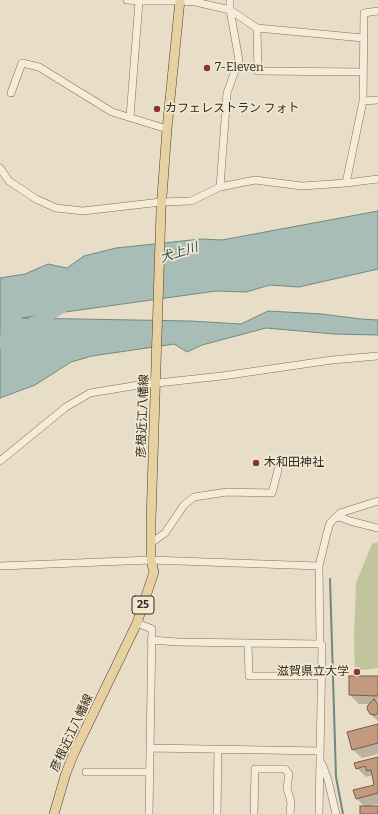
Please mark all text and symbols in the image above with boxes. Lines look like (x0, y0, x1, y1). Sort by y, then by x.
place label: 7-Eleven (215, 61, 264, 75)
marker: 7-Eleven (202, 63, 212, 73)
place label: カフェレストラン フォト (165, 102, 299, 116)
marker: カフェレストラン フォト (152, 104, 162, 114)
water label: 犬上川 (158, 240, 200, 266)
street label: 彦根近江八幡線 (134, 374, 152, 458)
place label: 木和田神社 (264, 456, 324, 470)
marker: 木和田神社 (251, 458, 261, 468)
road number: 25 (132, 596, 154, 614)
place label: 滋賀県立大学 (277, 665, 349, 679)
marker: 滋賀県立大学 (352, 667, 362, 677)
street label: 彦根近江八幡線 (48, 692, 96, 774)

